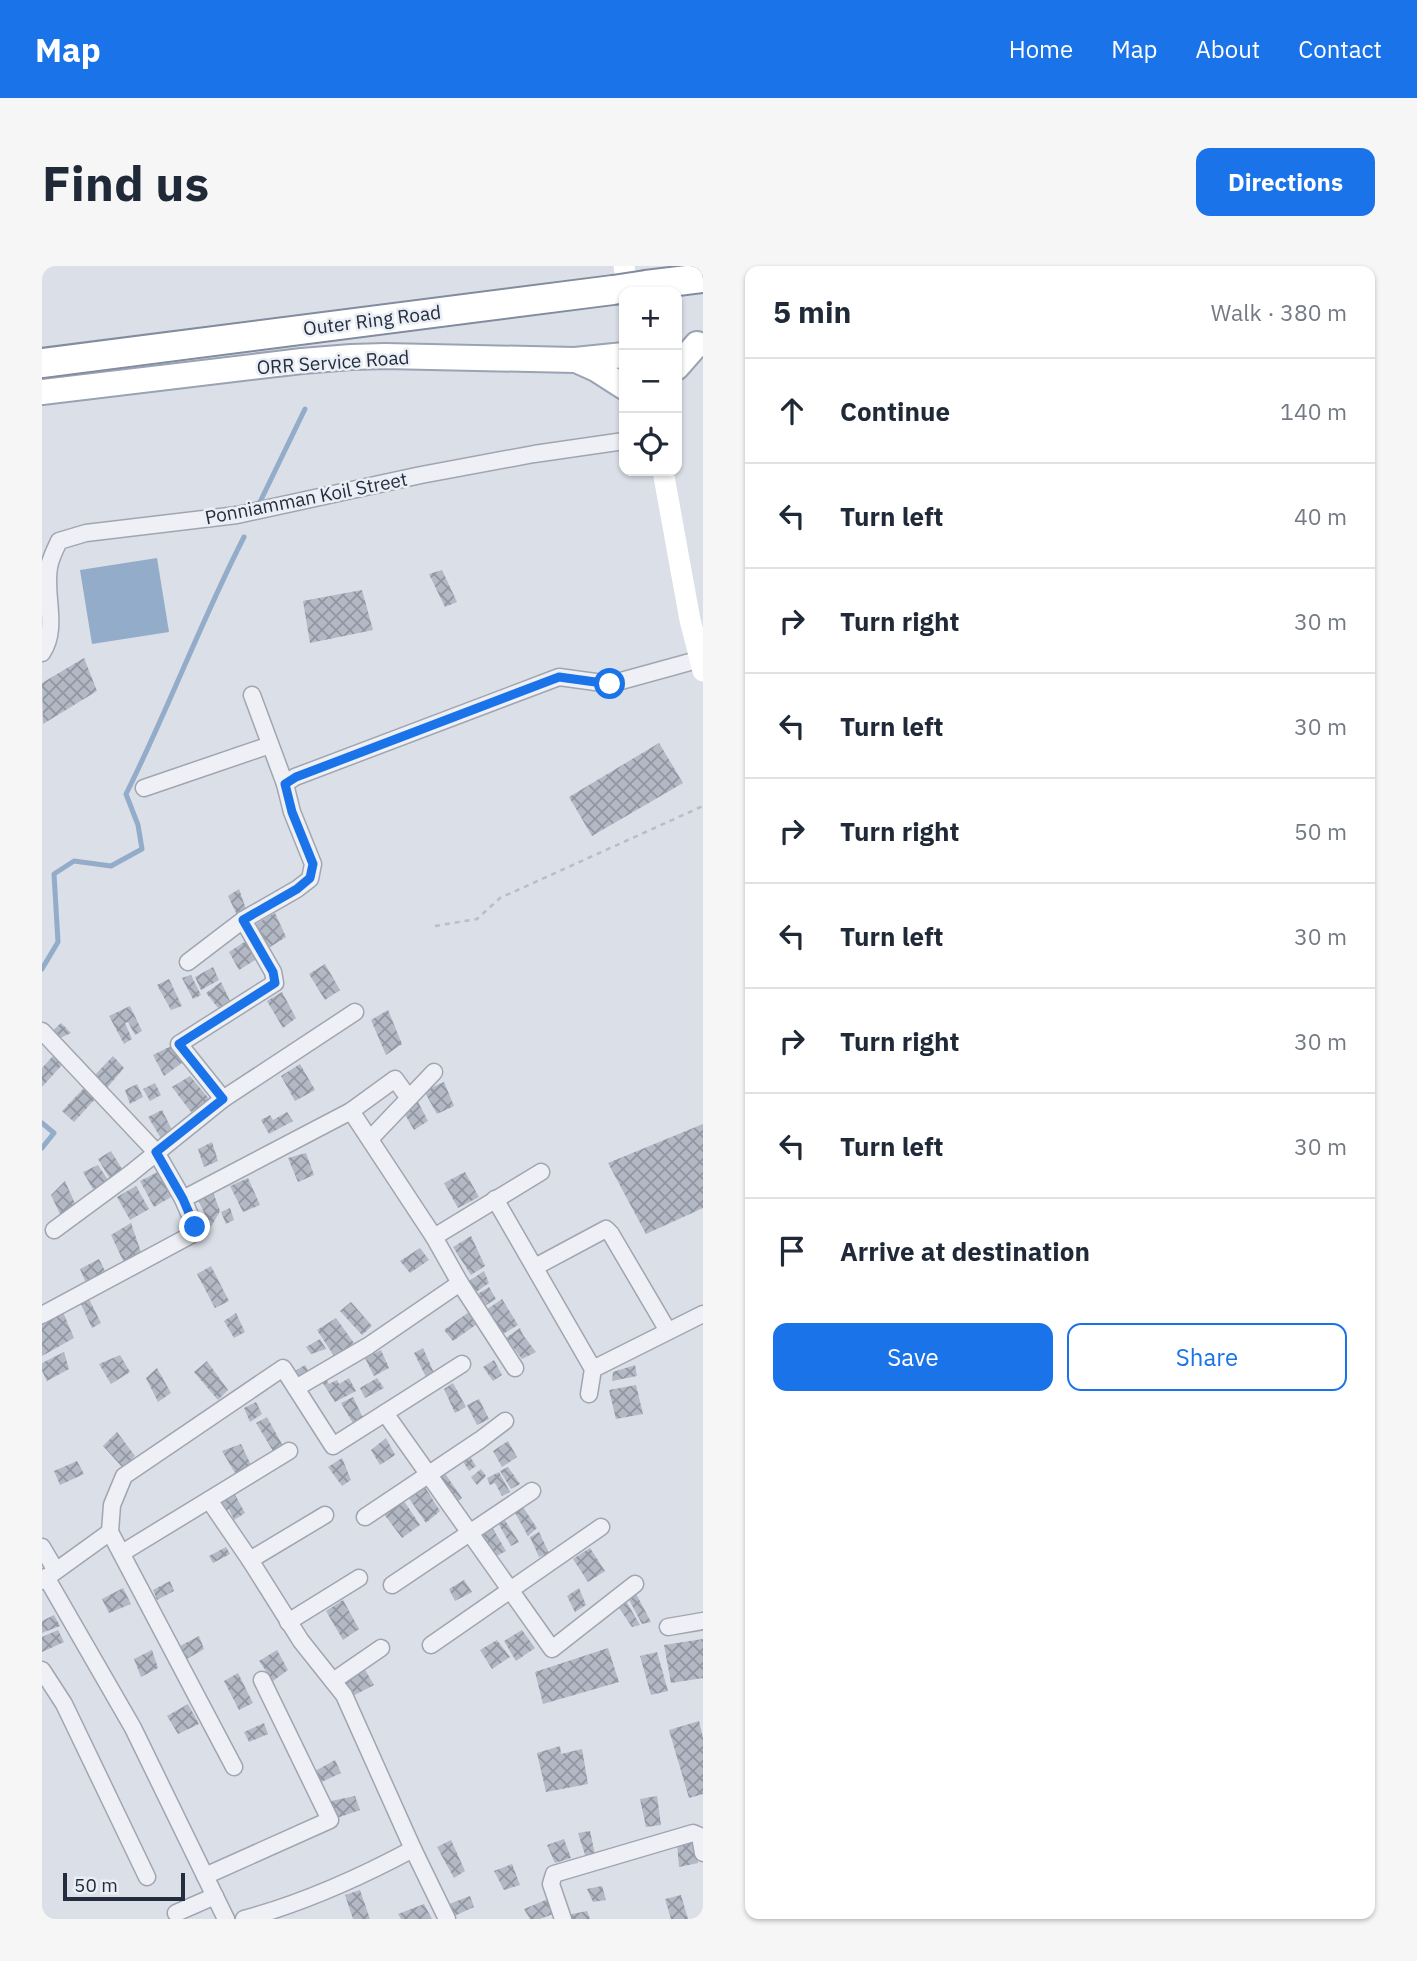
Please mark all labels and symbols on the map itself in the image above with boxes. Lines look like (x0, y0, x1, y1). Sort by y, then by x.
street label: Outer Ring Road (302, 300, 442, 340)
street label: ORR Service Road (256, 345, 410, 379)
street label: Ponniamman Koil Street (203, 467, 409, 529)
route start (594, 668, 625, 699)
route end (179, 1211, 210, 1242)
scale bar (63, 1870, 186, 1902)

